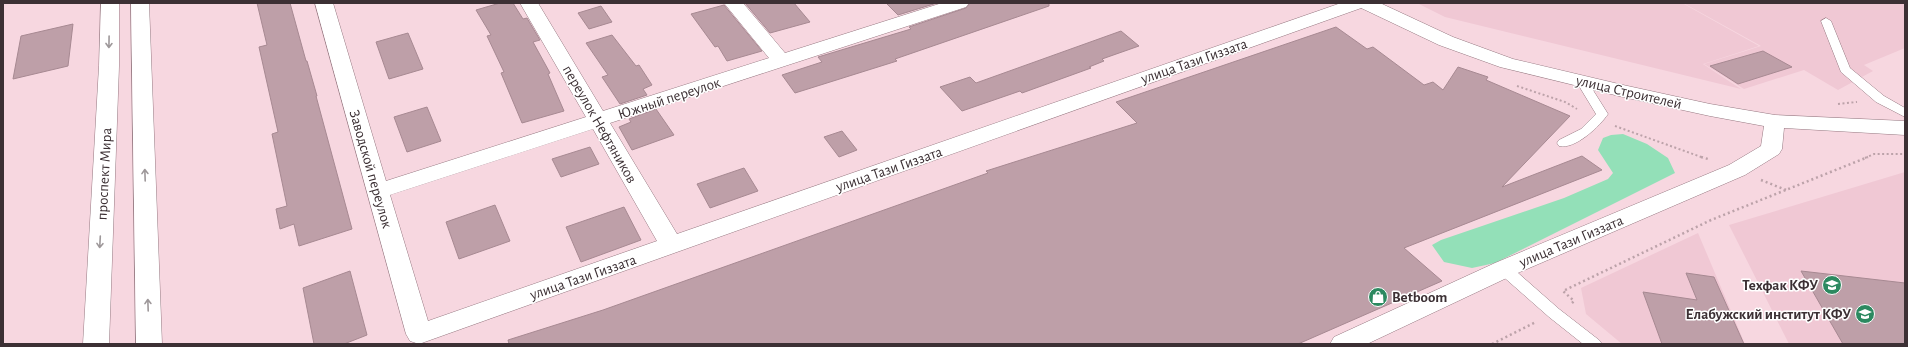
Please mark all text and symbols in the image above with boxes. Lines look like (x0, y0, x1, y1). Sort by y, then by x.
one-way arrow (105, 35, 113, 48)
street label: улица Тази Гиззата (1138, 36, 1249, 87)
street label: переулок Нефтяников (560, 63, 639, 186)
street label: улица Строителей (1574, 73, 1683, 112)
street label: Южный переулок (616, 75, 722, 122)
street label: Заводской переулок (346, 108, 395, 230)
street label: проспект Мира (95, 127, 114, 221)
street label: улица Тази Гиззата (833, 144, 944, 195)
one-way arrow (141, 169, 148, 182)
street label: улица Тази Гиззата (1516, 213, 1626, 271)
one-way arrow (97, 235, 104, 248)
street label: улица Тази Гиззата (527, 252, 638, 303)
school or university icon: Техфак КФУ (1821, 274, 1843, 296)
place label: Техфак КФУ (1742, 278, 1818, 293)
shop icon: Betboom (1367, 286, 1389, 308)
place label: Betboom (1392, 290, 1447, 305)
one-way arrow (144, 299, 152, 312)
school or university icon: Елабужский институт КФУ (1854, 303, 1876, 325)
place label: Елабужский институт КФУ (1686, 307, 1851, 322)

